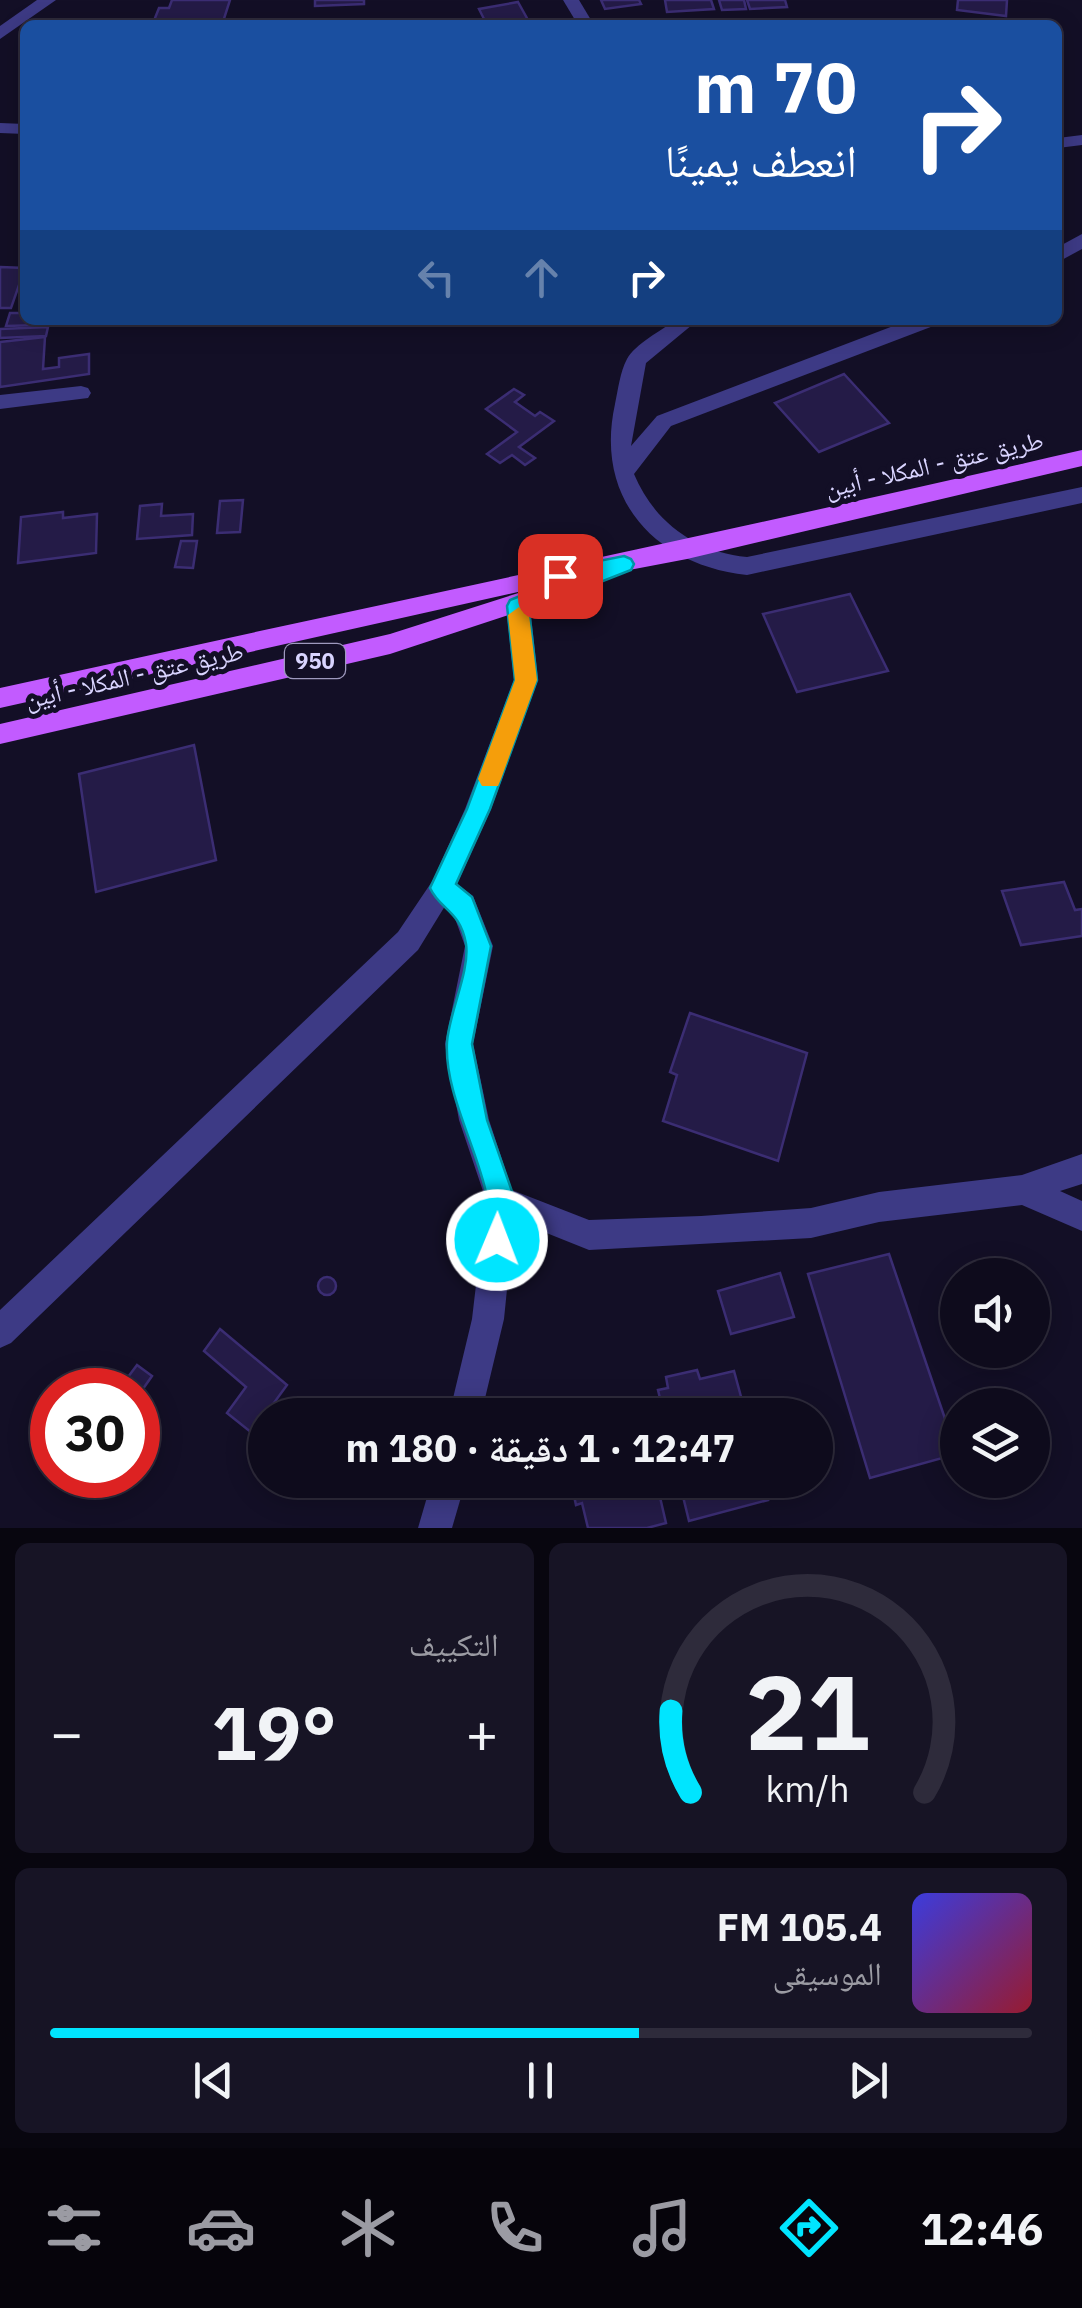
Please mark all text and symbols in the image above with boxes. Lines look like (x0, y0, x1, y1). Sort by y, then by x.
text: 70 m (694, 41, 857, 132)
icon: right (892, 60, 1022, 190)
text: انعطف يمينًا (665, 131, 857, 189)
icon: left (409, 250, 464, 305)
icon: ahead (514, 250, 569, 305)
icon: right (619, 250, 674, 305)
street label: طريق عتق - المكلا - أبين (821, 422, 1046, 505)
pin (518, 534, 603, 619)
icon: arrive (533, 549, 588, 604)
street label: طريق عتق - المكلا - أبين (21, 633, 246, 716)
road number: 950 (285, 644, 345, 678)
position arrow (445, 1188, 549, 1292)
map controls (940, 1258, 1050, 1498)
button: sound (940, 1258, 1050, 1368)
speed limit sign: 30 (30, 1368, 160, 1498)
button: layers (940, 1388, 1050, 1498)
text: 12:47 · 1 دقيقة · 180 m (346, 1423, 735, 1472)
text: التكييف (409, 1623, 499, 1665)
text: 21 (745, 1643, 870, 1779)
text: 19° (212, 1683, 337, 1781)
text: − (50, 1697, 83, 1768)
text: + (465, 1697, 498, 1768)
text: km/h (766, 1765, 850, 1812)
text: 105.4 FM (717, 1902, 882, 1951)
text: الموسيقى (772, 1952, 882, 1994)
icon: previous (186, 2053, 241, 2108)
icon: pause (513, 2053, 568, 2108)
icon: next (841, 2053, 896, 2108)
icon: filters (39, 2193, 109, 2263)
icon: car (186, 2193, 256, 2263)
icon: climate (333, 2193, 403, 2263)
icon: phone (480, 2193, 550, 2263)
icon: music (627, 2193, 697, 2263)
icon: directions (774, 2193, 844, 2263)
text: 12:46 (921, 2199, 1044, 2257)

